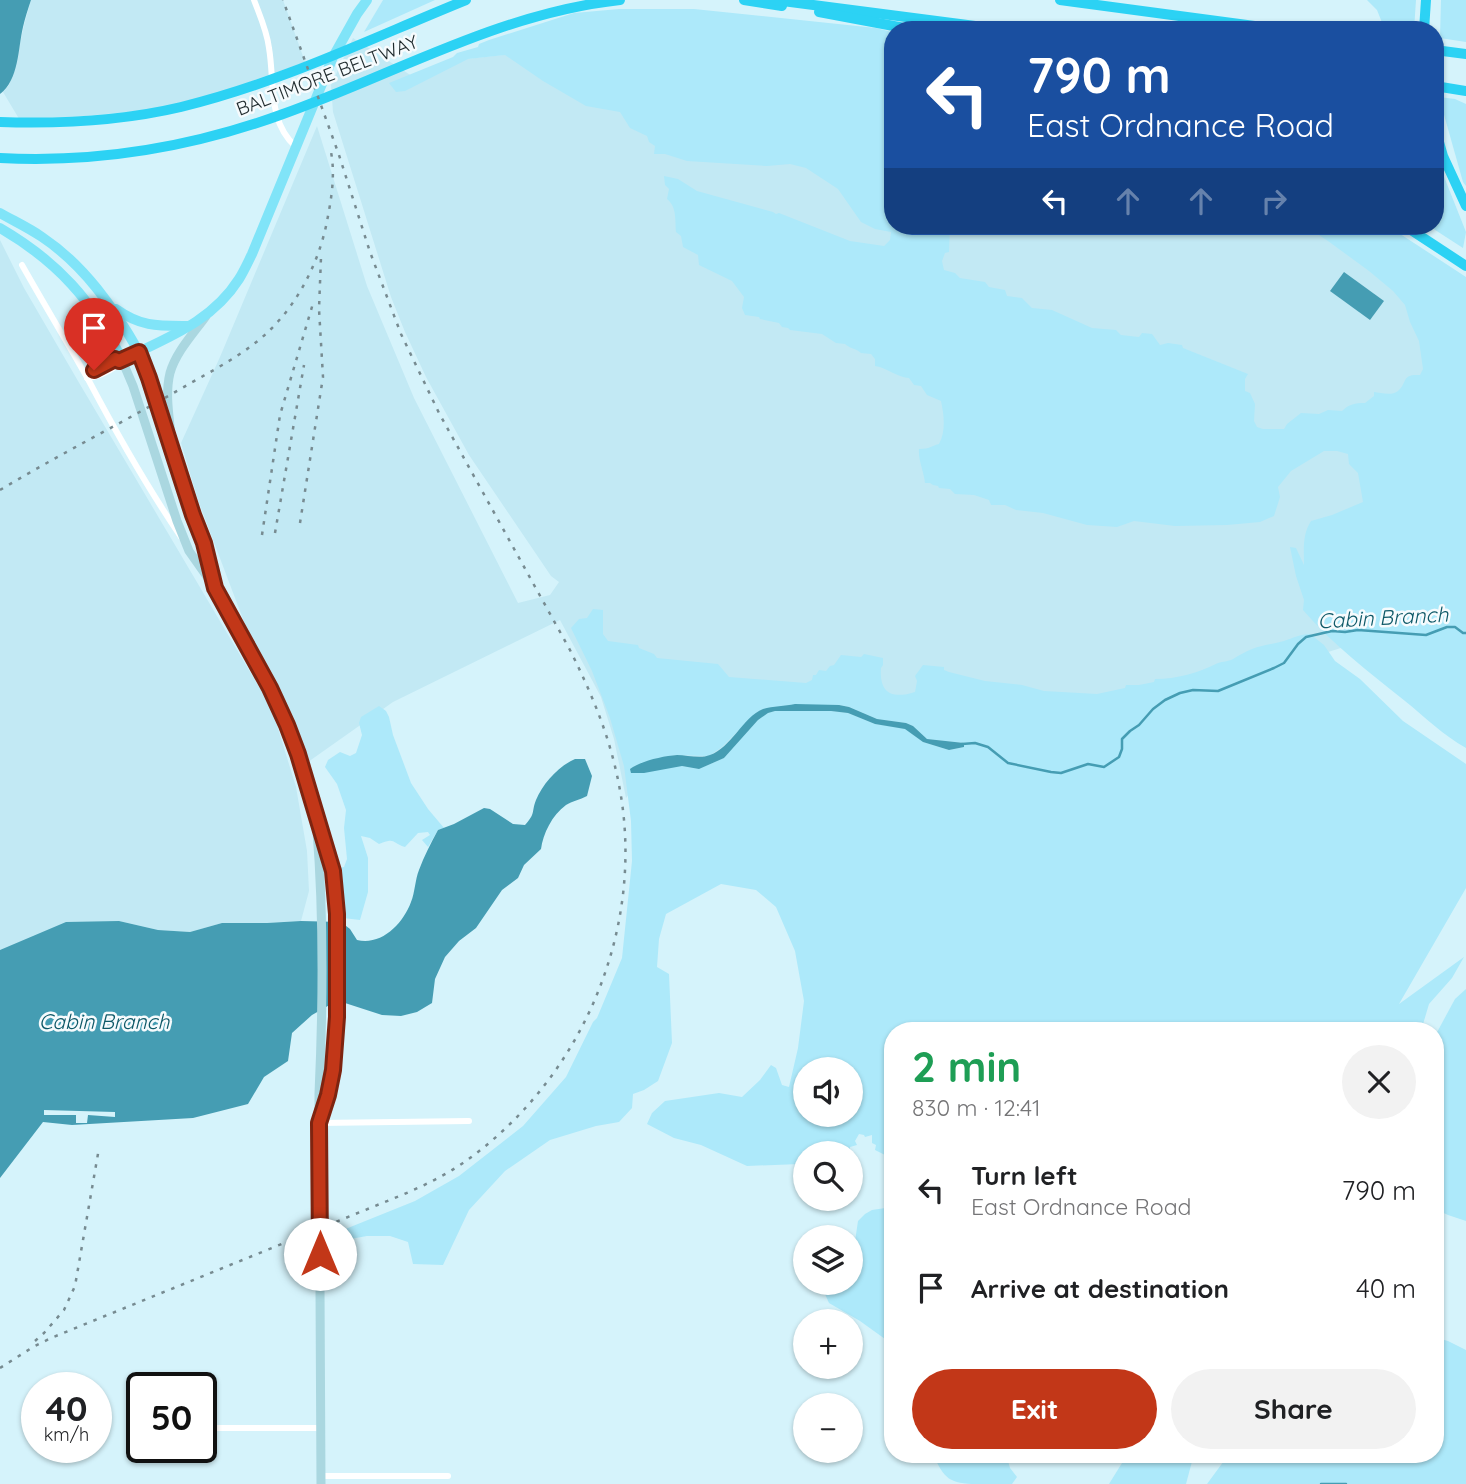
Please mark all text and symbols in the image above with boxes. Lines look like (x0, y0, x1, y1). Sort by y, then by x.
street label: BALTIMORE BELTWAY (233, 29, 422, 121)
text: 790 m (1027, 44, 1171, 105)
icon: left (912, 49, 1003, 140)
text: East Ordnance Road (1027, 105, 1334, 145)
icon: left (1036, 182, 1074, 220)
icon: ahead (1109, 182, 1147, 220)
icon: ahead (1182, 182, 1220, 220)
icon: right (1255, 182, 1293, 220)
pin (64, 298, 124, 370)
icon: arrive (75, 309, 113, 347)
water label: Cabin Branch (1317, 601, 1450, 633)
water label: Cabin Branch (39, 1008, 170, 1034)
text: 2 min (912, 1040, 1021, 1093)
button: close (1342, 1045, 1416, 1119)
map controls (793, 1057, 863, 1463)
button: sound (793, 1057, 863, 1127)
text: 830 m · 12:41 (912, 1093, 1040, 1122)
button: search (793, 1141, 863, 1211)
text: Turn left (971, 1159, 1078, 1192)
icon: left (912, 1171, 950, 1209)
text: 790 m (1342, 1174, 1416, 1207)
text: East Ordnance Road (971, 1192, 1192, 1221)
position arrow (283, 1217, 357, 1291)
button: layers (793, 1225, 863, 1295)
icon: arrive (912, 1269, 950, 1307)
text: Arrive at destination (971, 1272, 1229, 1305)
text: 40 m (1356, 1272, 1416, 1305)
button: + (793, 1309, 863, 1379)
button: Exit (912, 1369, 1157, 1449)
button: Share (1171, 1369, 1416, 1449)
speed limit sign: 50 (126, 1372, 217, 1463)
text: 40 (45, 1386, 88, 1430)
button: − (793, 1393, 863, 1463)
text: km/h (44, 1423, 89, 1446)

